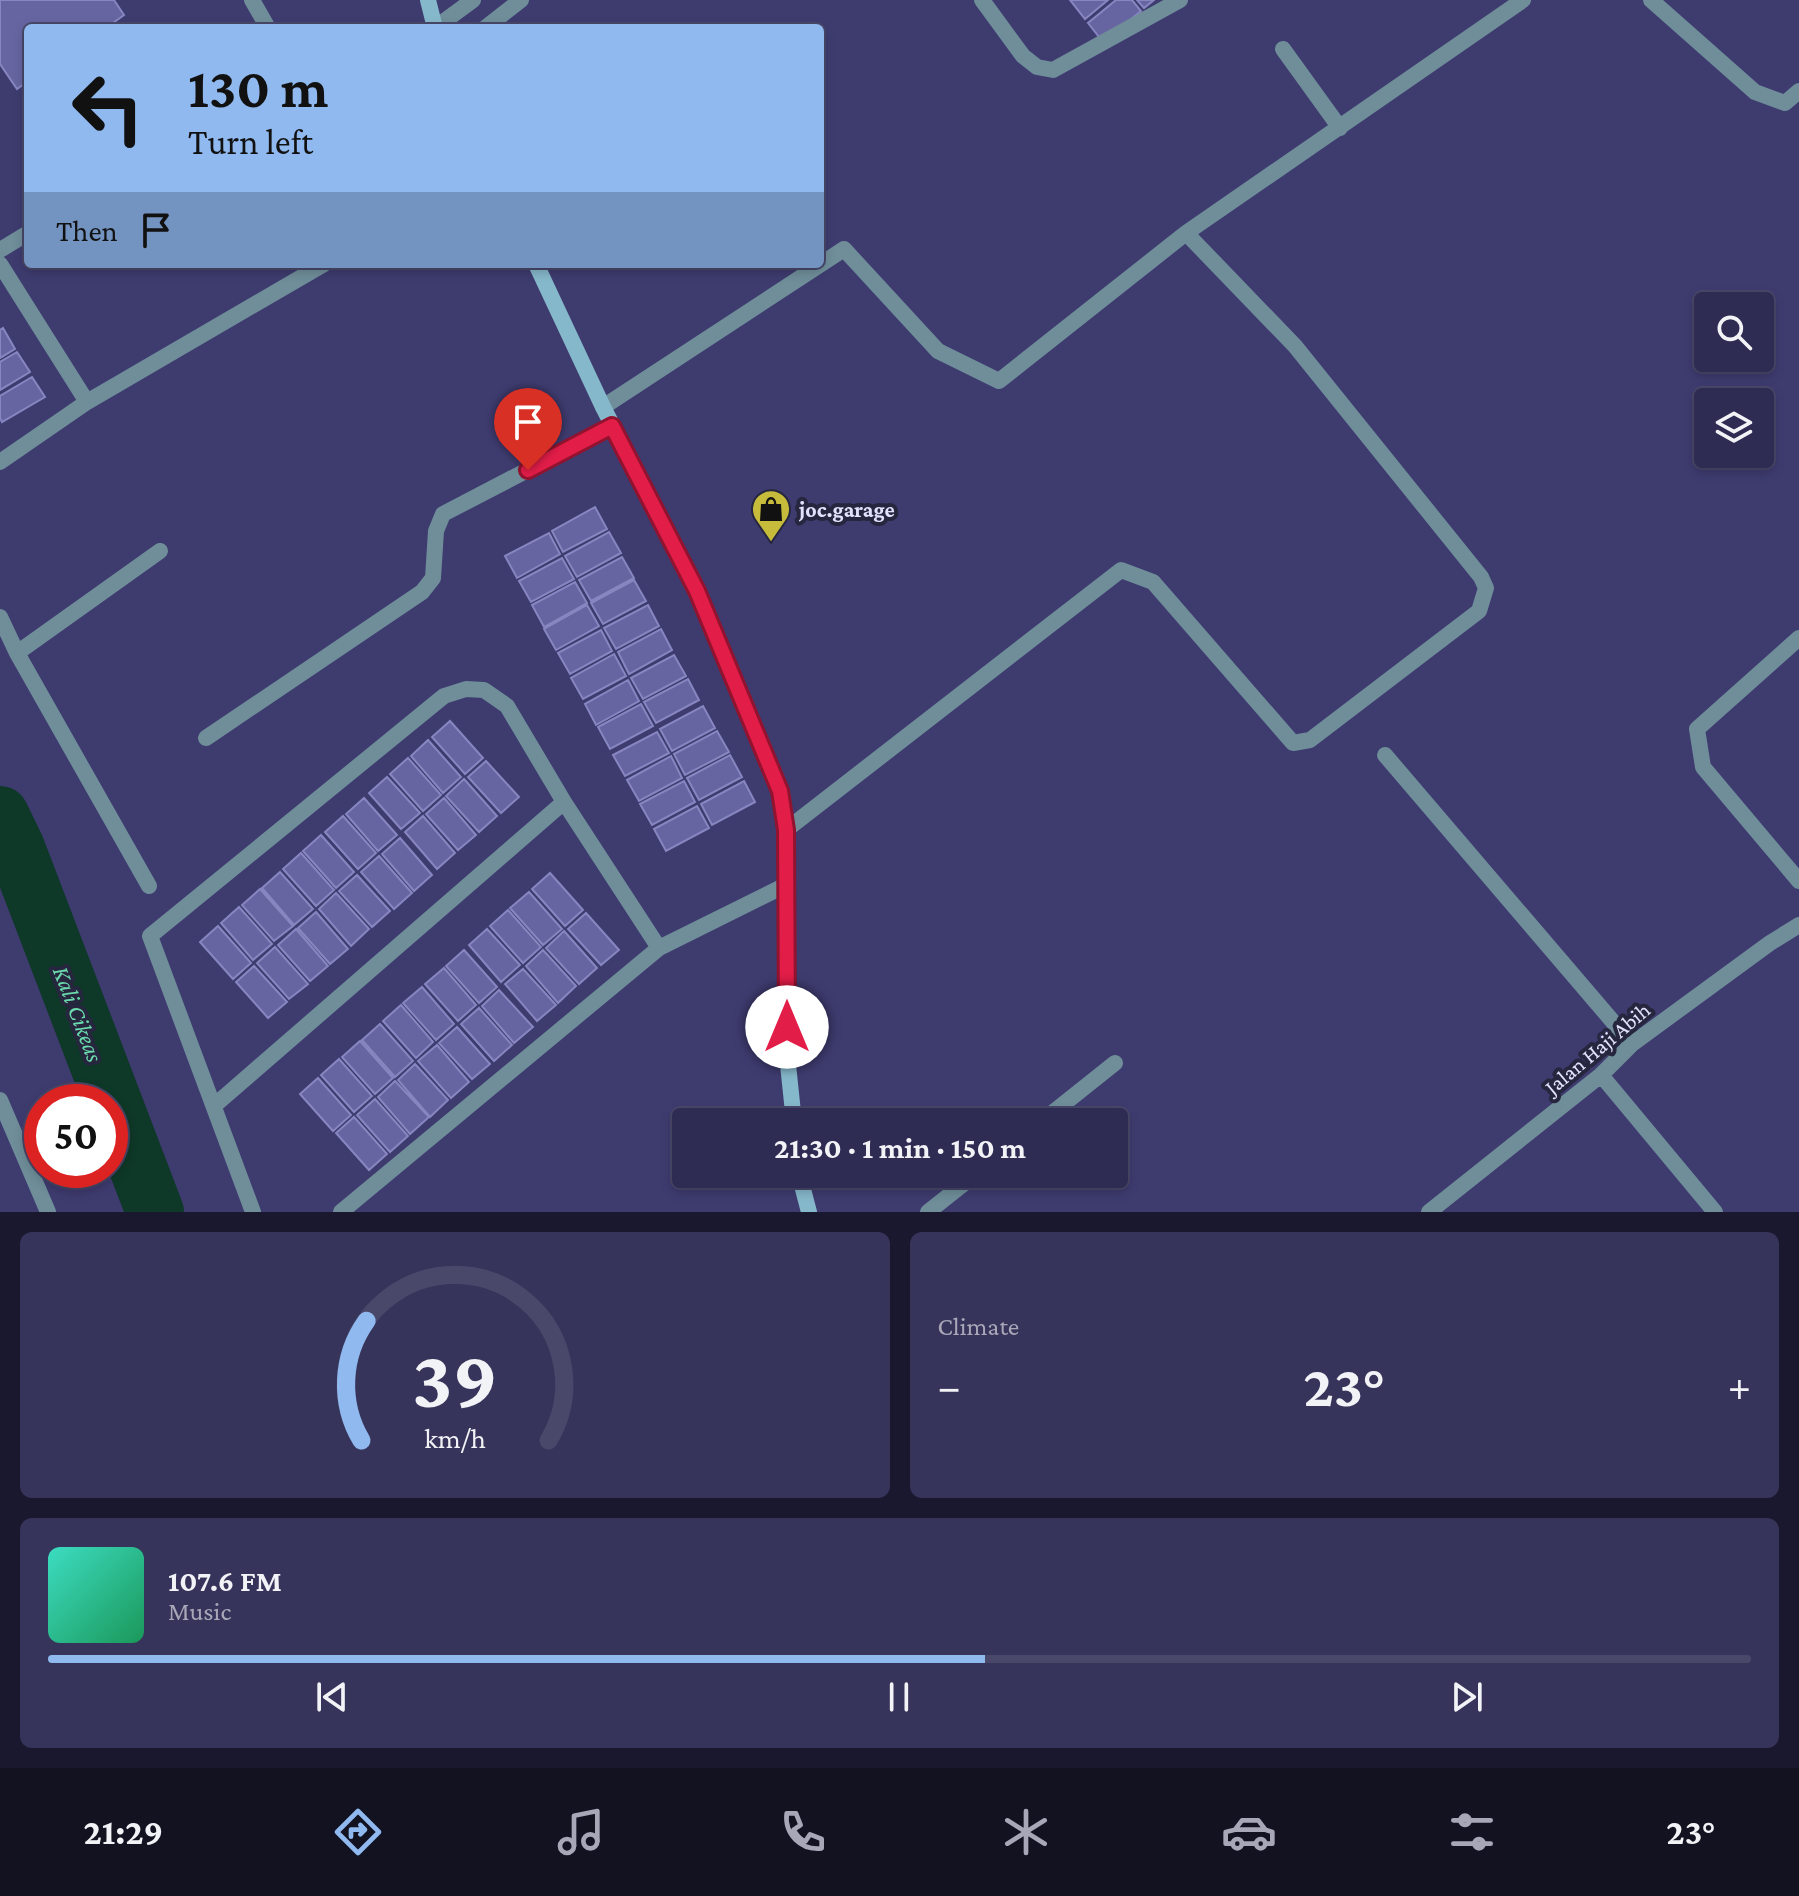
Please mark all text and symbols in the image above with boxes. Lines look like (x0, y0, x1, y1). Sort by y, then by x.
icon: left (56, 56, 160, 160)
text: 130 m (188, 57, 329, 119)
text: Turn left (188, 122, 313, 162)
icon: arrive (134, 208, 178, 252)
text: Then (56, 214, 118, 247)
map controls (1694, 292, 1774, 468)
button: search (1694, 292, 1774, 372)
pin (494, 388, 562, 470)
button: layers (1694, 388, 1774, 468)
icon: arrive (506, 400, 550, 444)
shop icon: joc.garage (750, 488, 792, 543)
place label: joc.garage (798, 497, 895, 522)
water label: Kali Cikeas (48, 962, 109, 1066)
position arrow (745, 985, 829, 1069)
street label: Jalan Haji Abih (1538, 997, 1655, 1101)
speed limit sign: 50 (24, 1084, 128, 1188)
text: 21:30 · 1 min · 150 m (774, 1131, 1026, 1164)
text: Climate (938, 1312, 1019, 1341)
text: 39 (412, 1332, 498, 1425)
text: 23° (1303, 1352, 1385, 1419)
text: − (938, 1362, 961, 1410)
text: + (1728, 1362, 1751, 1410)
text: km/h (424, 1422, 486, 1454)
text: 107.6 FM (168, 1564, 282, 1597)
text: Music (168, 1597, 231, 1626)
icon: previous (310, 1675, 354, 1719)
icon: pause (877, 1675, 921, 1719)
icon: next (1445, 1675, 1489, 1719)
icon: directions (330, 1804, 386, 1860)
icon: music (553, 1804, 609, 1860)
icon: phone (775, 1804, 831, 1860)
icon: climate (998, 1804, 1054, 1860)
icon: car (1221, 1804, 1277, 1860)
icon: filters (1444, 1804, 1500, 1860)
text: 21:29 (83, 1812, 163, 1852)
text: 23° (1666, 1812, 1716, 1852)

